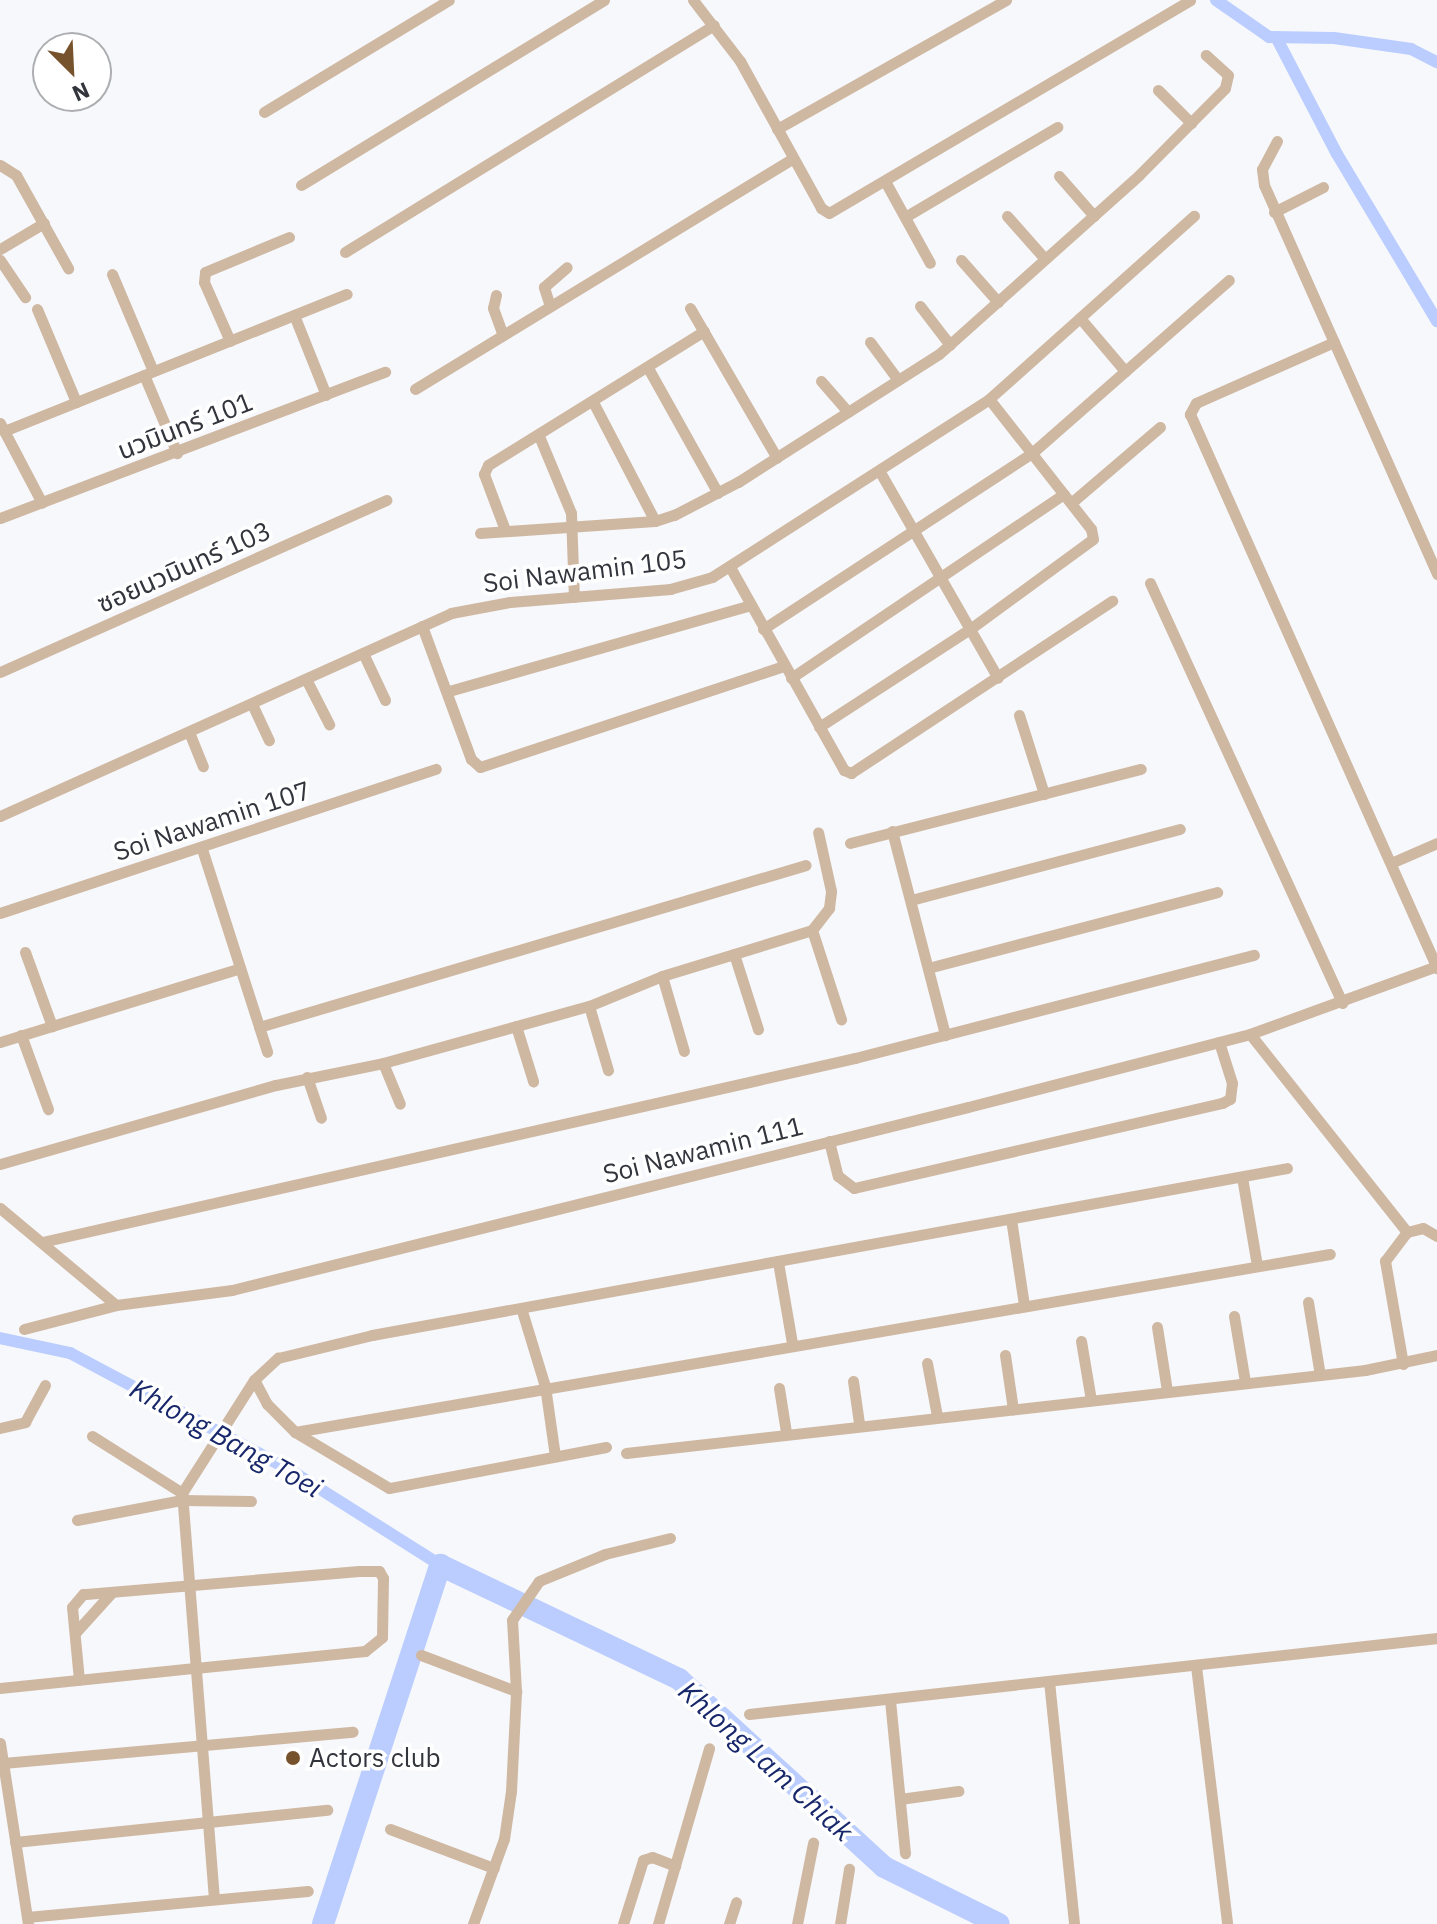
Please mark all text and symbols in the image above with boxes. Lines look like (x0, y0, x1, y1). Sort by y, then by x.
north arrow (32, 32, 112, 112)
text: N (68, 76, 94, 109)
street label: นวมินทร์ 101 (113, 386, 257, 466)
street label: ซอยนวมินทร์ 103 (92, 515, 276, 619)
street label: Soi Nawamin 105 (481, 543, 689, 599)
street label: Soi Nawamin 107 (110, 774, 314, 868)
street label: Soi Nawamin 111 (600, 1110, 806, 1190)
water label: Khlong Bang Toei (124, 1371, 328, 1505)
water label: Khlong Lam Chiak (672, 1674, 860, 1848)
place label: Actors club (309, 1742, 441, 1774)
marker: Actors club (284, 1749, 302, 1767)

